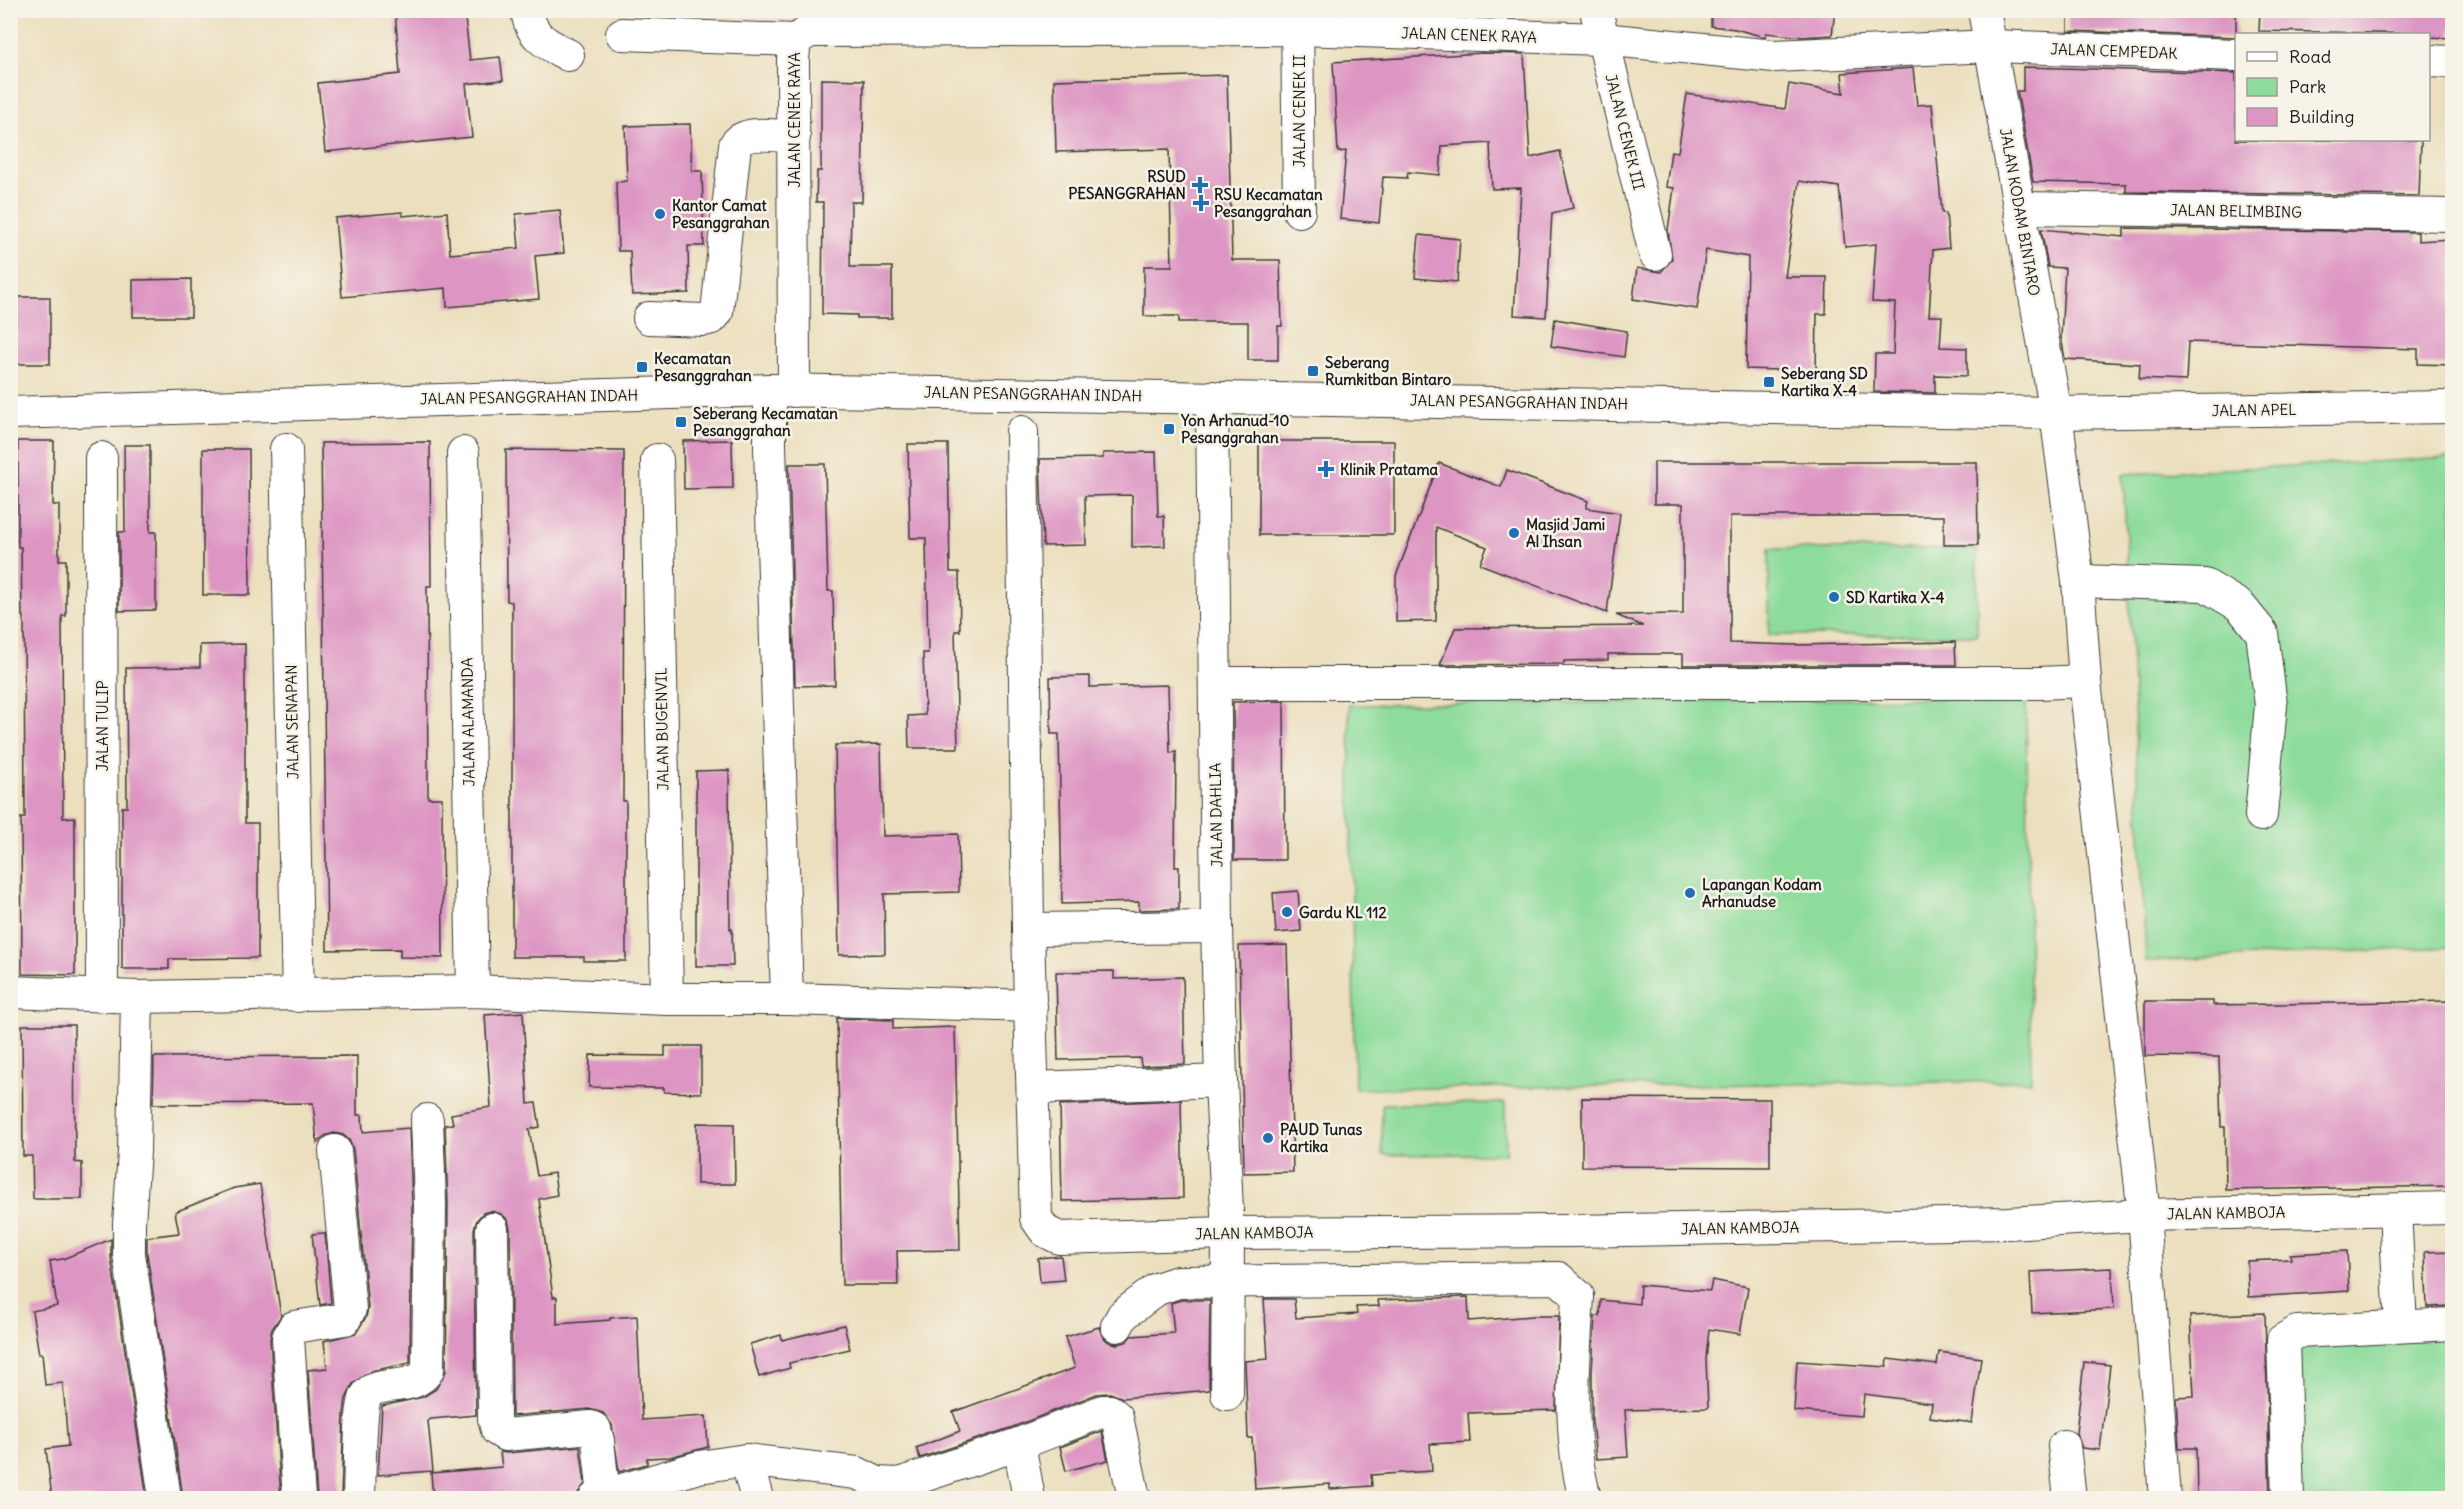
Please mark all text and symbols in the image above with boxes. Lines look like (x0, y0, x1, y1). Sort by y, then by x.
street label: JALAN CENEK RAYA (1401, 23, 1537, 47)
legend (2235, 33, 2430, 141)
street label: JALAN CEMPEDAK (2050, 39, 2179, 63)
text: Road (2289, 45, 2332, 68)
street label: JALAN CENEK RAYA (785, 52, 804, 188)
street label: JALAN CENEK II (1290, 55, 1309, 167)
street label: JALAN CENEK III (1601, 72, 1649, 192)
text: Park (2289, 75, 2326, 98)
text: Building (2289, 105, 2354, 128)
street label: JALAN KODAM BINTARO (1996, 127, 2044, 297)
place label: RSUD PESANGGRAHAN (1068, 167, 1186, 203)
marker: RSUD PESANGGRAHAN (1191, 176, 1209, 194)
place label: RSU Kecamatan Pesanggrahan (1214, 185, 1323, 222)
marker: RSU Kecamatan Pesanggrahan (1192, 194, 1210, 212)
place label: Kantor Camat Pesanggrahan (672, 196, 770, 233)
street label: JALAN BELIMBING (2170, 200, 2302, 222)
marker: Kantor Camat Pesanggrahan (653, 207, 667, 221)
place label: Kecamatan Pesanggrahan (654, 349, 752, 386)
place label: Seberang Rumkitban Bintaro (1325, 353, 1452, 389)
marker: Kecamatan Pesanggrahan (635, 360, 649, 374)
marker: Seberang Rumkitban Bintaro (1306, 364, 1320, 378)
place label: Seberang SD Kartika X-4 (1781, 364, 1868, 400)
marker: Seberang SD Kartika X-4 (1762, 375, 1776, 389)
street label: JALAN PESANGGRAHAN INDAH (924, 383, 1143, 405)
street label: JALAN PESANGGRAHAN INDAH (420, 386, 639, 408)
street label: JALAN PESANGGRAHAN INDAH (1410, 391, 1629, 413)
street label: JALAN APEL (2211, 400, 2297, 420)
place label: Seberang Kecamatan Pesanggrahan (693, 404, 838, 441)
place label: Yon Arhanud-10 Pesanggrahan (1180, 411, 1290, 448)
marker: Seberang Kecamatan Pesanggrahan (674, 415, 688, 429)
marker: Yon Arhanud-10 Pesanggrahan (1162, 422, 1176, 436)
marker: Klinik Pratama (1317, 460, 1335, 478)
place label: Klinik Pratama (1340, 460, 1439, 479)
place label: Masjid Jami Al Ihsan (1526, 515, 1605, 551)
marker: Masjid Jami Al Ihsan (1507, 526, 1521, 540)
place label: SD Kartika X-4 (1846, 588, 1945, 607)
marker: SD Kartika X-4 (1827, 590, 1841, 604)
street label: JALAN ALAMANDA (457, 657, 479, 787)
street label: JALAN SENAPAN (281, 664, 303, 780)
street label: JALAN BUGENVIL (651, 667, 673, 791)
street label: JALAN TULIP (93, 681, 112, 771)
street label: JALAN DAHLIA (1206, 762, 1226, 867)
place label: Lapangan Kodam Arhanudse (1702, 875, 1822, 911)
marker: Lapangan Kodam Arhanudse (1683, 886, 1697, 900)
place label: Gardu KL 112 (1299, 903, 1387, 922)
marker: Gardu KL 112 (1280, 905, 1294, 919)
place label: PAUD Tunas Kartika (1280, 1120, 1362, 1156)
marker: PAUD Tunas Kartika (1261, 1131, 1275, 1145)
street label: JALAN KAMBOJA (2167, 1202, 2286, 1224)
street label: JALAN KAMBOJA (1681, 1217, 1800, 1239)
street label: JALAN KAMBOJA (1195, 1222, 1314, 1244)

